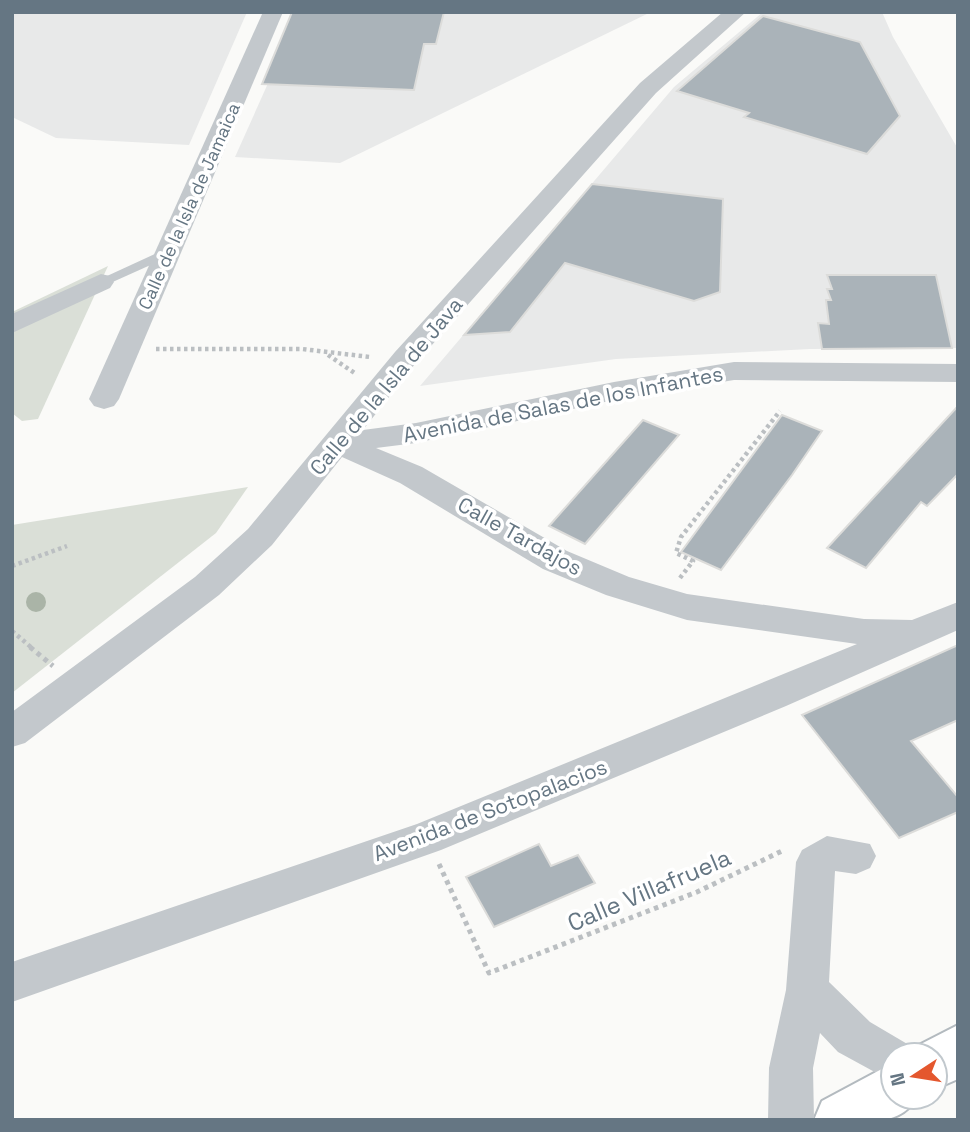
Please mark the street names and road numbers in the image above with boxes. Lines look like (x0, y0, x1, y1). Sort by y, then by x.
street label: Calle de la Isla de Jamaica (133, 99, 245, 313)
street label: Calle de la Isla de Java (304, 291, 468, 481)
street label: Avenida de Salas de los Infantes (401, 360, 725, 448)
street label: Calle Tardajos (453, 491, 587, 581)
street label: Avenida de Sotopalacios (369, 753, 611, 867)
street label: Calle Villafruela (562, 842, 736, 938)

